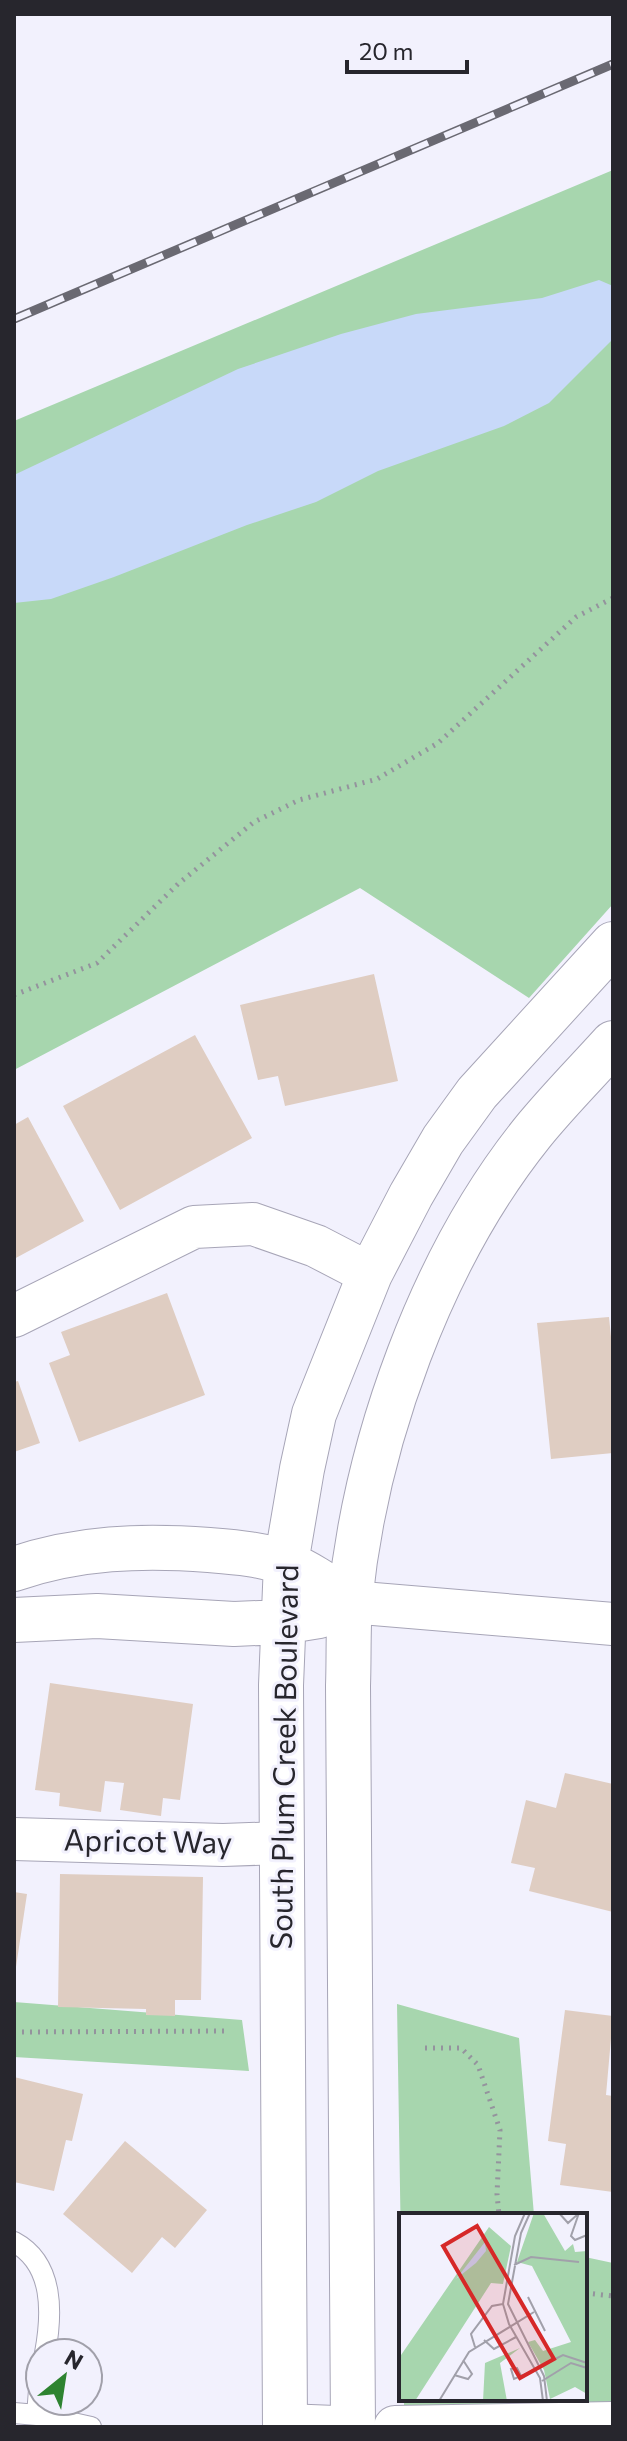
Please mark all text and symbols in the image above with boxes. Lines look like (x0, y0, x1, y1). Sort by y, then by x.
scale bar (347, 24, 467, 74)
text: 20 m (359, 36, 413, 65)
street label: South Plum Creek Boulevard (261, 1564, 304, 1950)
street label: Apricot Way (63, 1820, 233, 1859)
inset map (399, 2213, 587, 2401)
north arrow (24, 2337, 104, 2417)
text: N (60, 2343, 88, 2375)

